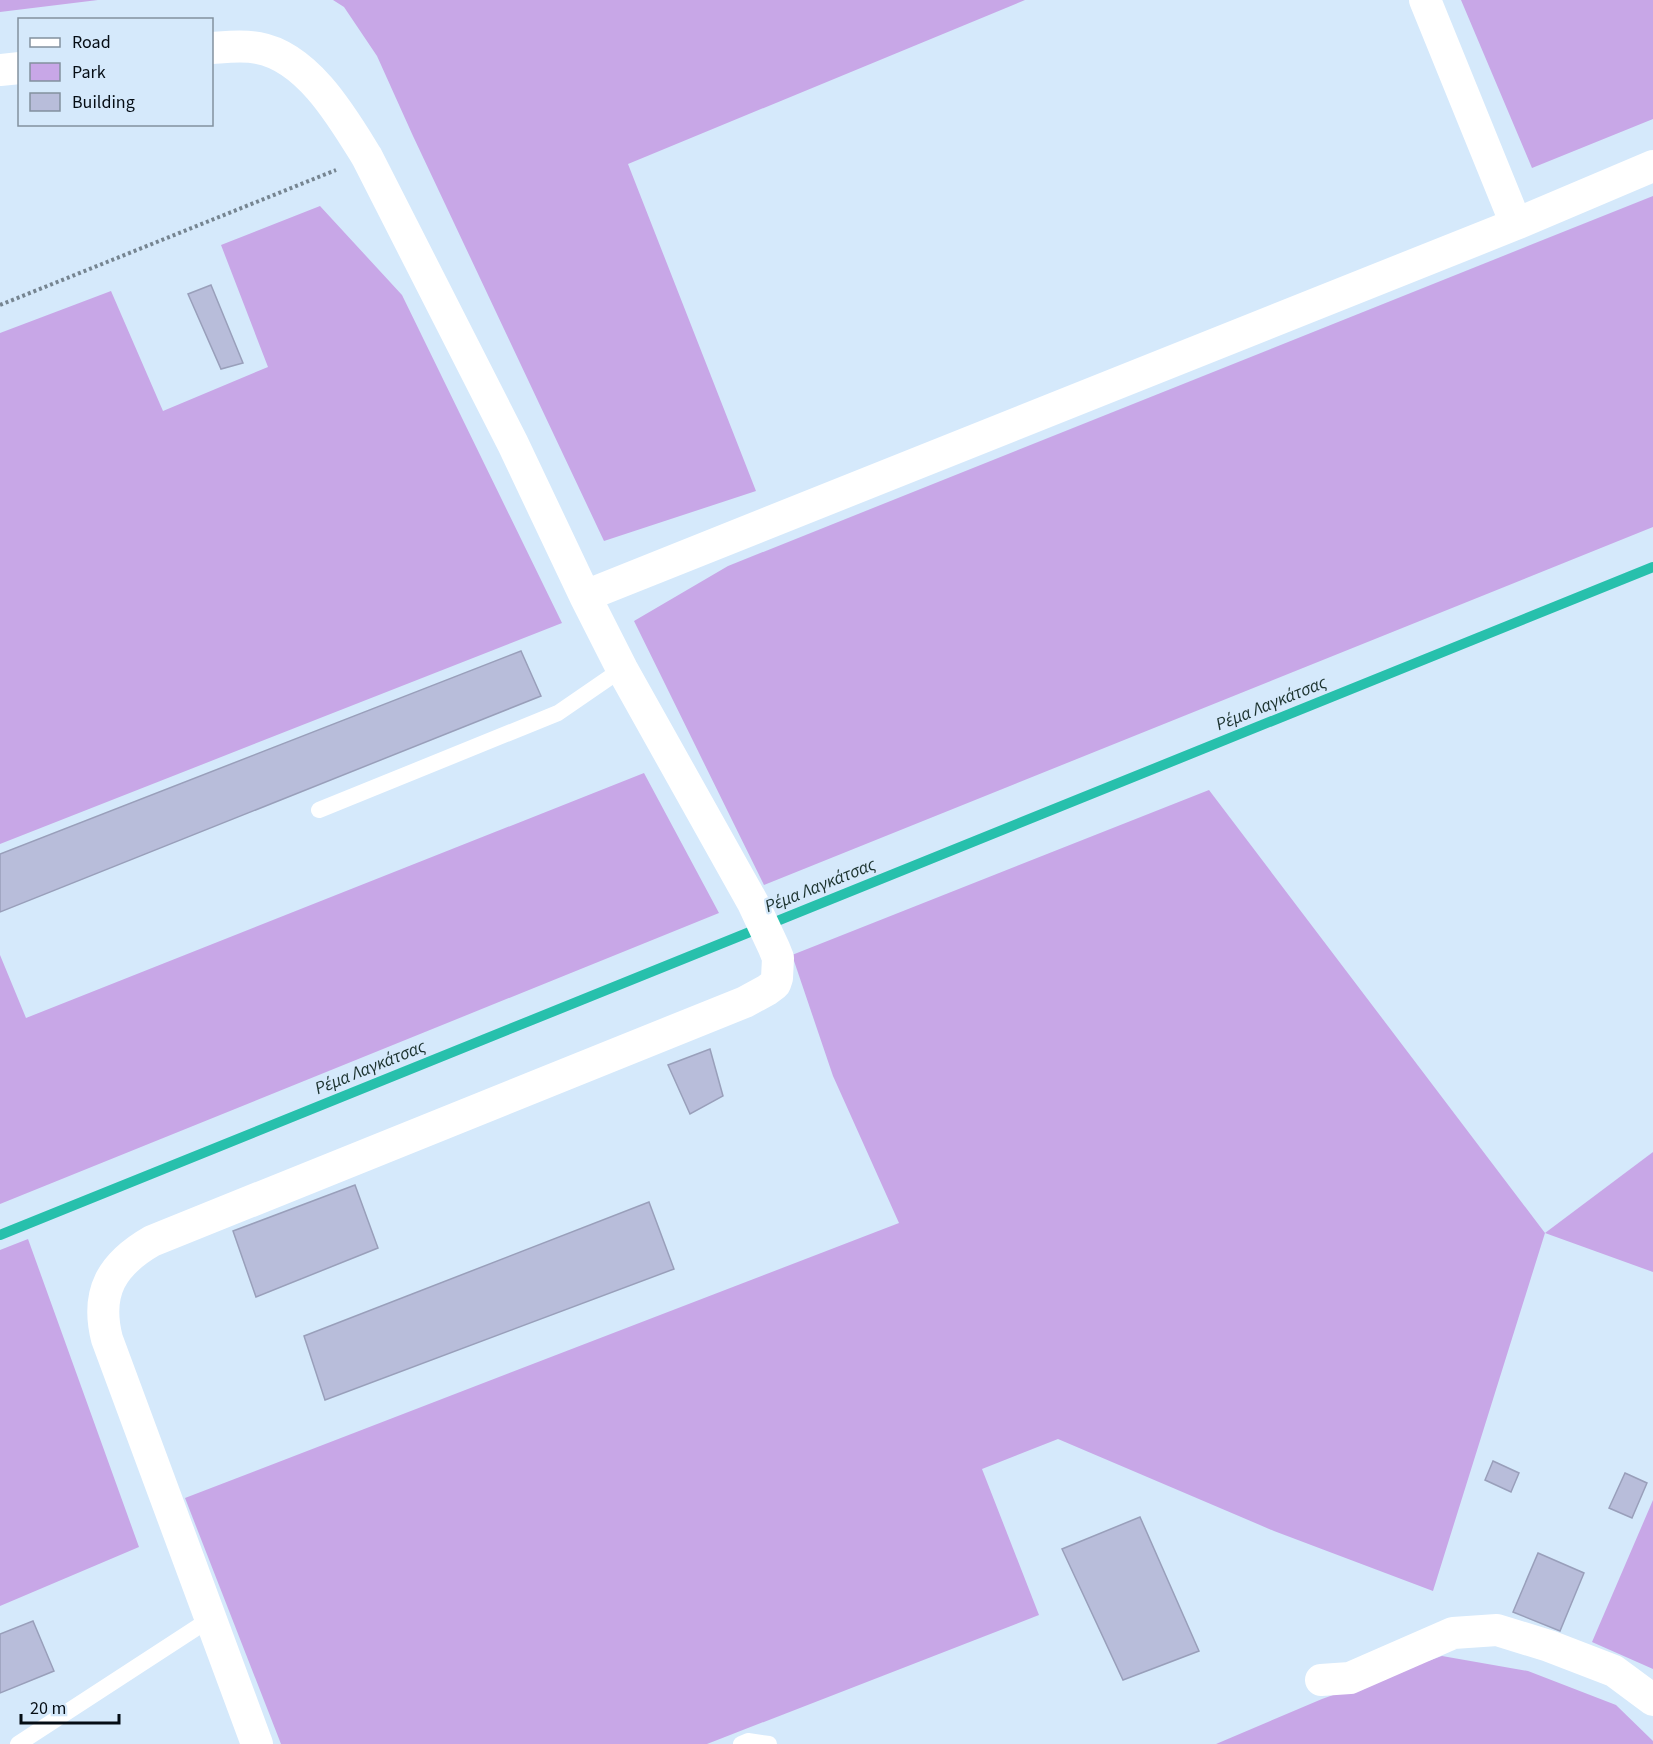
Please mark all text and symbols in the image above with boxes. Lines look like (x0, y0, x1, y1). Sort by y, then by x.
legend (18, 18, 213, 126)
text: Road (72, 30, 111, 55)
text: Park (72, 60, 106, 85)
text: Building (72, 90, 135, 115)
water label: Ρέμα Λαγκάτσας (1212, 670, 1331, 737)
water label: Ρέμα Λαγκάτσας (761, 852, 880, 919)
water label: Ρέμα Λαγκάτσας (311, 1034, 430, 1101)
scale bar (21, 1687, 118, 1725)
text: 20 m (30, 1696, 66, 1721)

